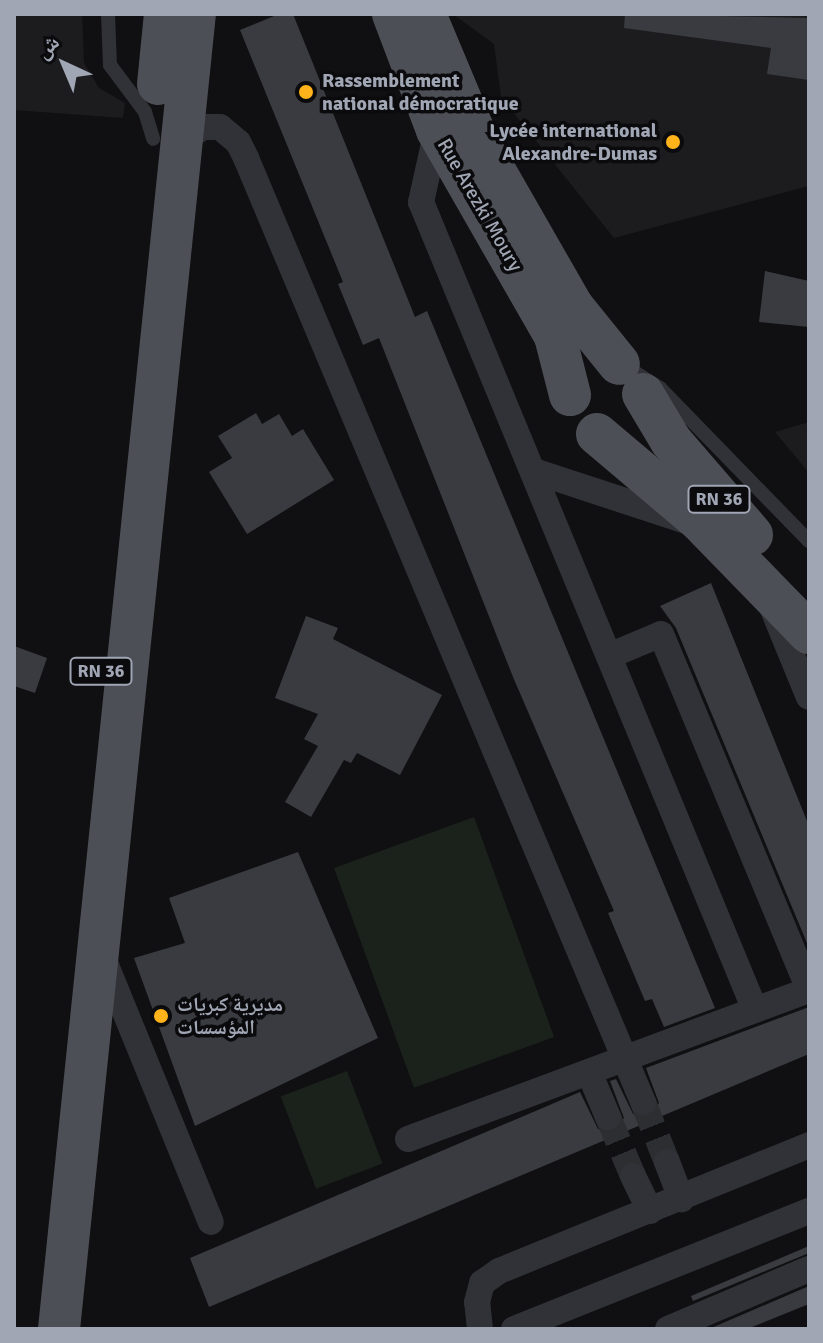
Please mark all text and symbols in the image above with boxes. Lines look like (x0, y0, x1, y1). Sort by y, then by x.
north arrow (24, 24, 104, 104)
text: ش (29, 29, 65, 64)
place label: Rassemblement national démocratique (322, 68, 519, 115)
marker: Rassemblement national démocratique (297, 83, 315, 101)
place label: Lycée international Alexandre-Dumas (489, 118, 657, 165)
marker: Lycée international Alexandre-Dumas (664, 133, 682, 151)
street label: Rue Arezki Moury (432, 134, 528, 276)
road number: RN 36 (687, 485, 751, 513)
road number: RN 36 (69, 657, 133, 685)
place label: مديرية كبريات المؤسسات (177, 992, 283, 1039)
marker: مديرية كبريات المؤسسات (152, 1007, 170, 1025)

